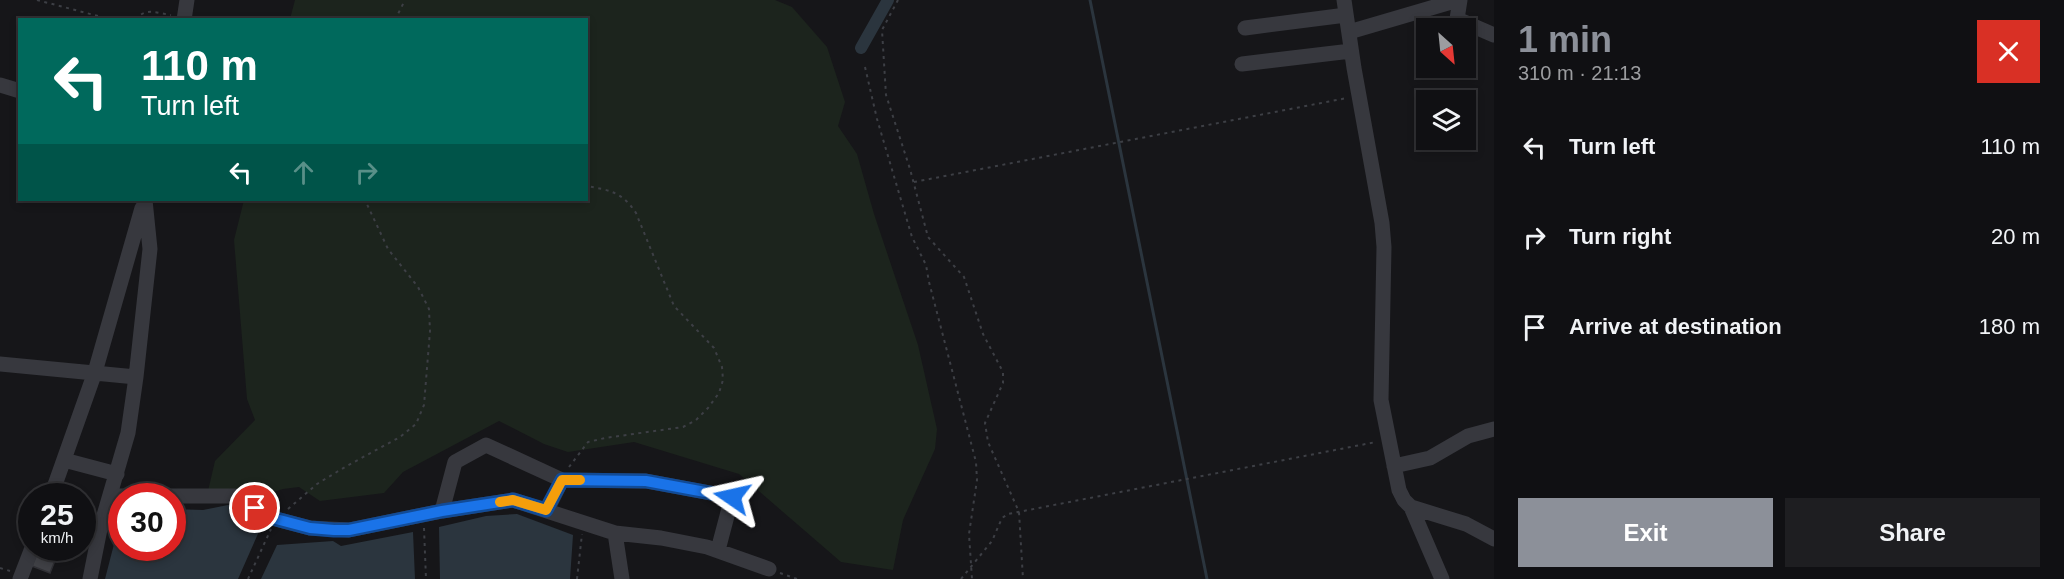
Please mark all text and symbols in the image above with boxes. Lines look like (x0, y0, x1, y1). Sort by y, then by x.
north arrow (1416, 18, 1476, 78)
map controls (1416, 18, 1476, 150)
text: 1 min (1518, 19, 1612, 60)
button: close (1977, 20, 2040, 83)
icon: left (42, 42, 120, 120)
text: 110 m (141, 42, 258, 89)
text: 310 m · 21:13 (1518, 62, 1641, 84)
button: layers (1416, 90, 1476, 150)
text: Turn left (141, 91, 239, 121)
icon: left (1518, 131, 1551, 164)
text: Turn left (1569, 134, 1655, 159)
text: 110 m (1980, 134, 2040, 159)
icon: left (224, 156, 257, 189)
icon: ahead (287, 156, 320, 189)
icon: right (350, 156, 383, 189)
icon: right (1518, 221, 1551, 254)
text: Turn right (1569, 224, 1671, 249)
text: 20 m (1991, 224, 2040, 249)
icon: arrive (1518, 311, 1551, 344)
text: Arrive at destination (1569, 314, 1782, 339)
text: 180 m (1979, 314, 2040, 339)
position arrow (700, 465, 764, 529)
pin (229, 482, 280, 533)
speed limit sign: 30 (108, 483, 186, 561)
icon: arrive (238, 491, 271, 524)
text: 25 (40, 498, 74, 531)
button: Exit (1518, 498, 1773, 567)
button: Share (1785, 498, 2040, 567)
text: km/h (41, 529, 73, 546)

